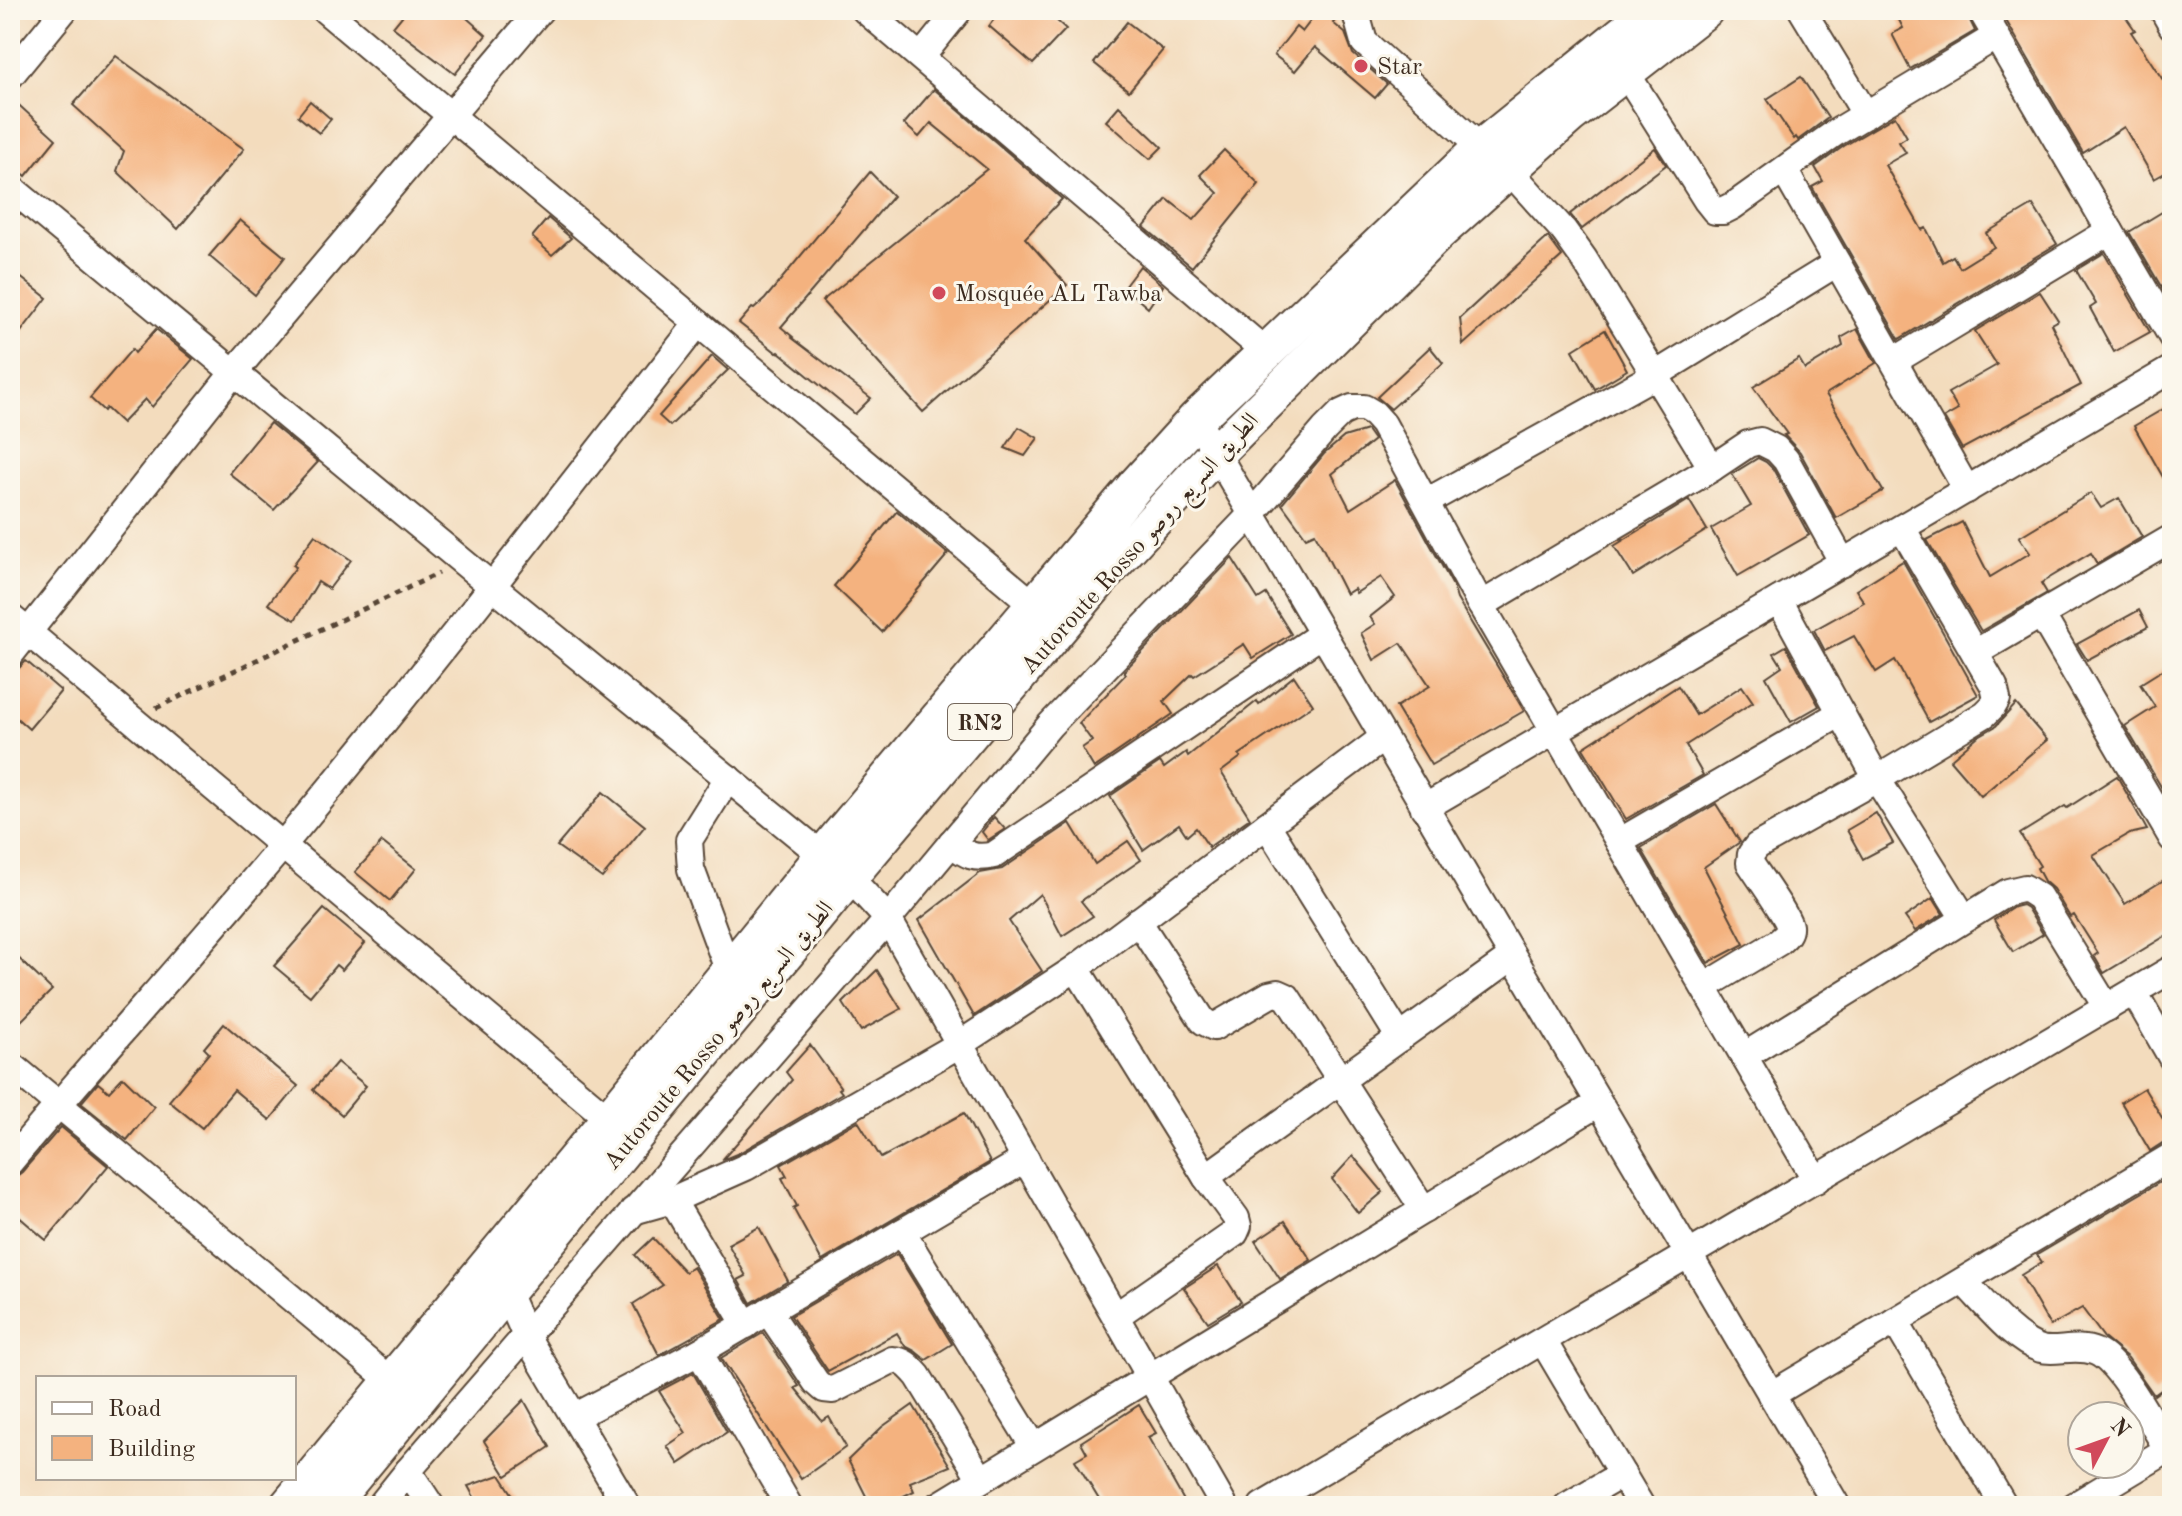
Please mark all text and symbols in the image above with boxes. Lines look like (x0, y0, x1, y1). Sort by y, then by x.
place label: Star (1377, 56, 1422, 80)
marker: Star (1352, 57, 1370, 75)
place label: Mosquée AL Tawba (955, 283, 1162, 307)
marker: Mosquée AL Tawba (930, 284, 948, 302)
street label: Autoroute Rosso الطريق السريع روصو (1017, 409, 1270, 685)
road number: RN2 (948, 704, 1012, 740)
street label: Autoroute Rosso الطريق السريع روصو (600, 897, 845, 1180)
legend (36, 1376, 296, 1480)
text: Road (108, 1398, 161, 1422)
north arrow (2066, 1400, 2146, 1480)
text: N (2106, 1415, 2134, 1442)
text: Building (108, 1438, 195, 1462)

